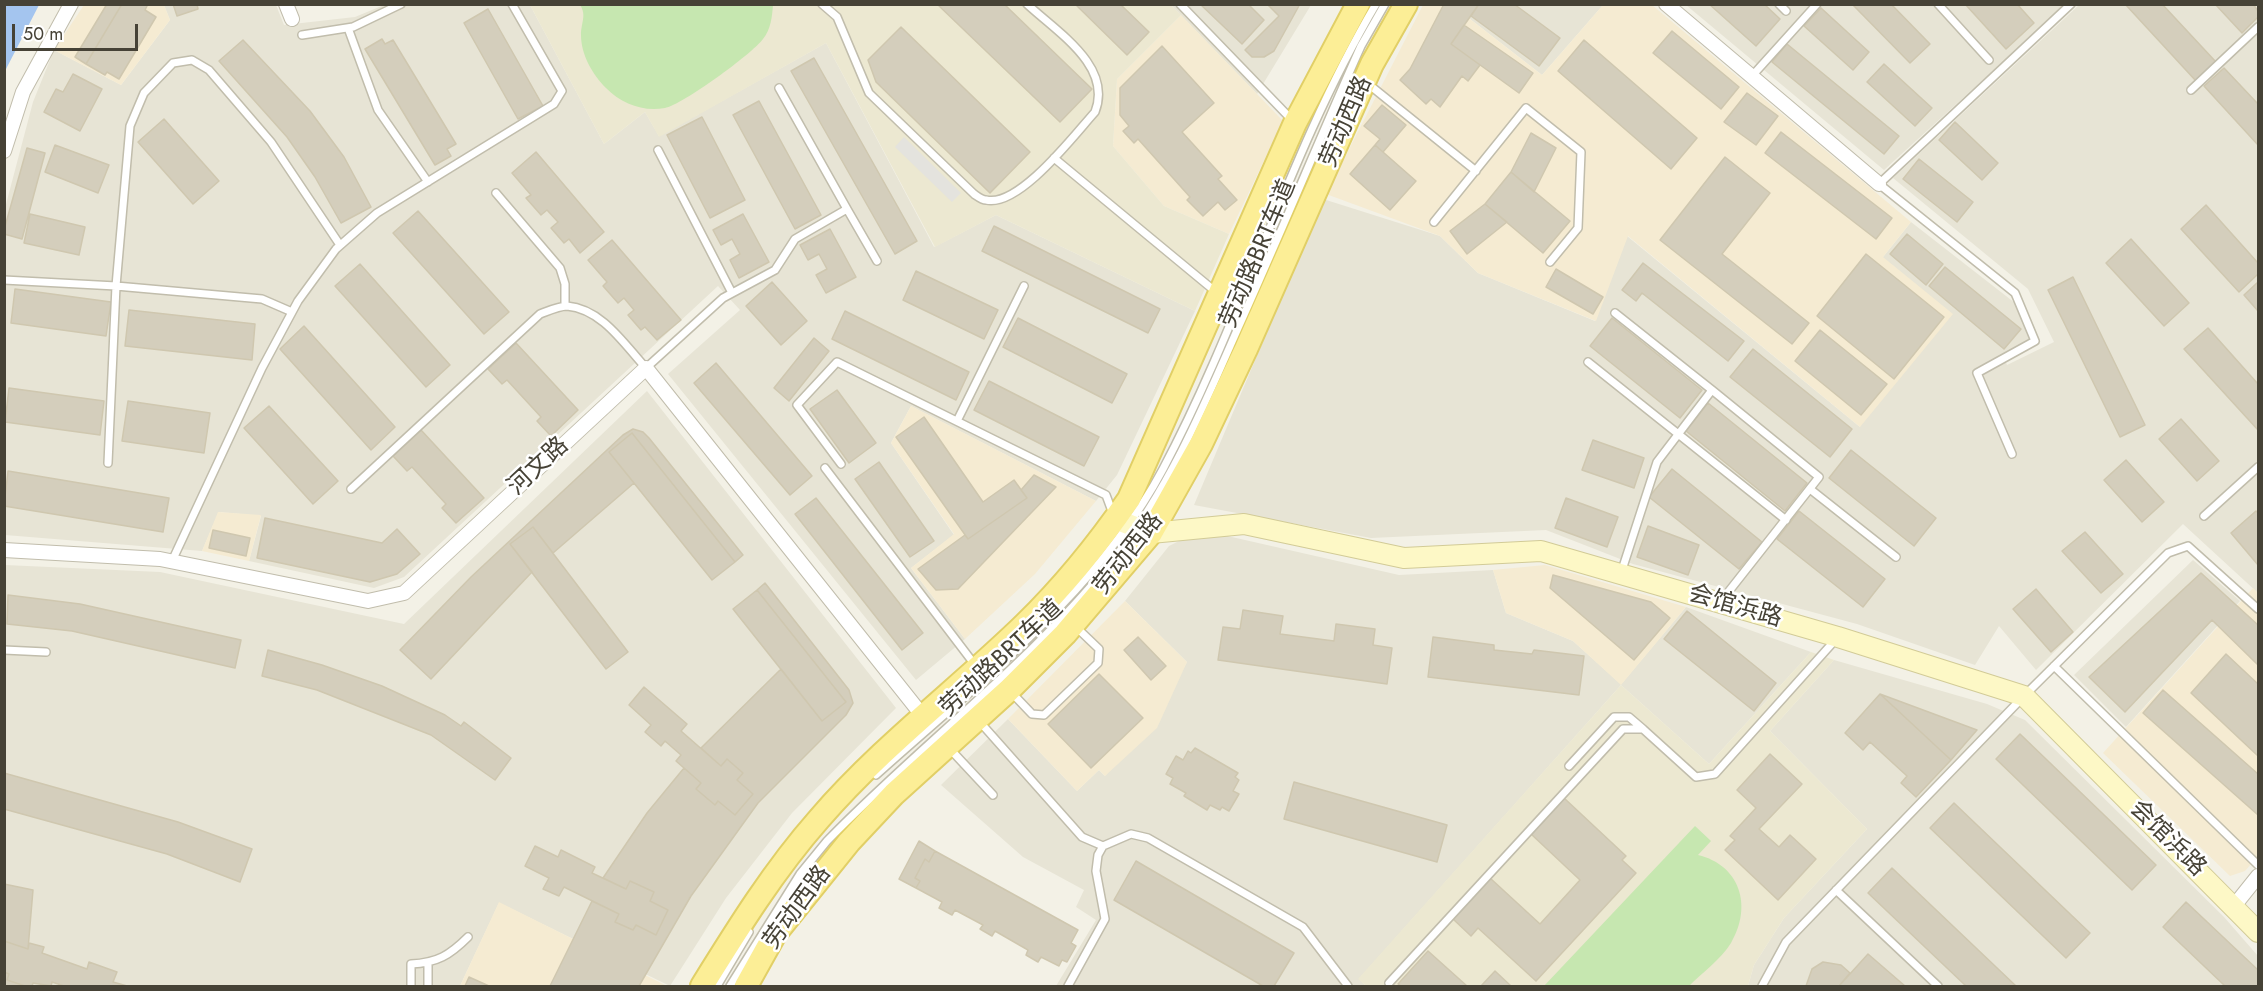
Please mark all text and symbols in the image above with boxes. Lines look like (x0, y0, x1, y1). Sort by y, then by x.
scale bar (15, 12, 141, 50)
text: 50 m (23, 21, 63, 47)
street label: 劳动西路 (1315, 72, 1379, 172)
street label: 劳动路BRT车道 (1215, 176, 1303, 332)
street label: 河文路 (503, 432, 575, 502)
street label: 劳动西路 (1088, 507, 1170, 601)
street label: 会馆浜路 (1685, 580, 1785, 634)
street label: 劳动路BRT车道 (934, 595, 1070, 723)
street label: 会馆浜路 (2123, 795, 2211, 883)
street label: 劳动西路 (758, 861, 838, 955)

